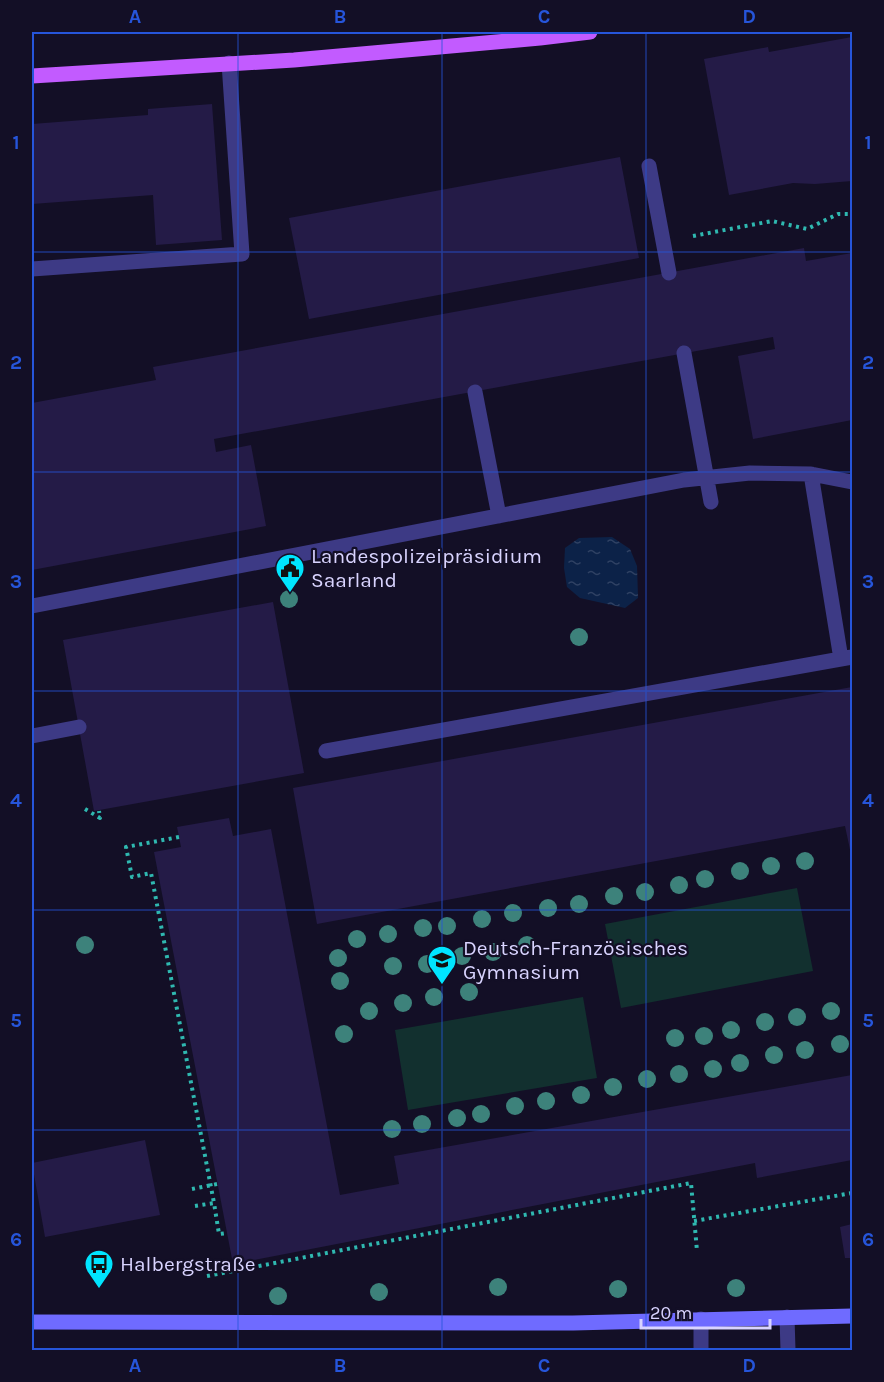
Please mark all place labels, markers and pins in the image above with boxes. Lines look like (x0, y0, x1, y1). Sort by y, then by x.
place label: Landespolizeipräsidium Saarland (311, 544, 542, 592)
public building icon: Landespolizeipräsidium Saarland (274, 552, 306, 594)
place label: Deutsch-Französisches Gymnasium (463, 936, 688, 984)
school or university icon: Deutsch-Französisches Gymnasium (426, 944, 458, 986)
bus stop icon: Halbergstraße (83, 1248, 115, 1290)
place label: Halbergstraße (120, 1252, 256, 1276)

